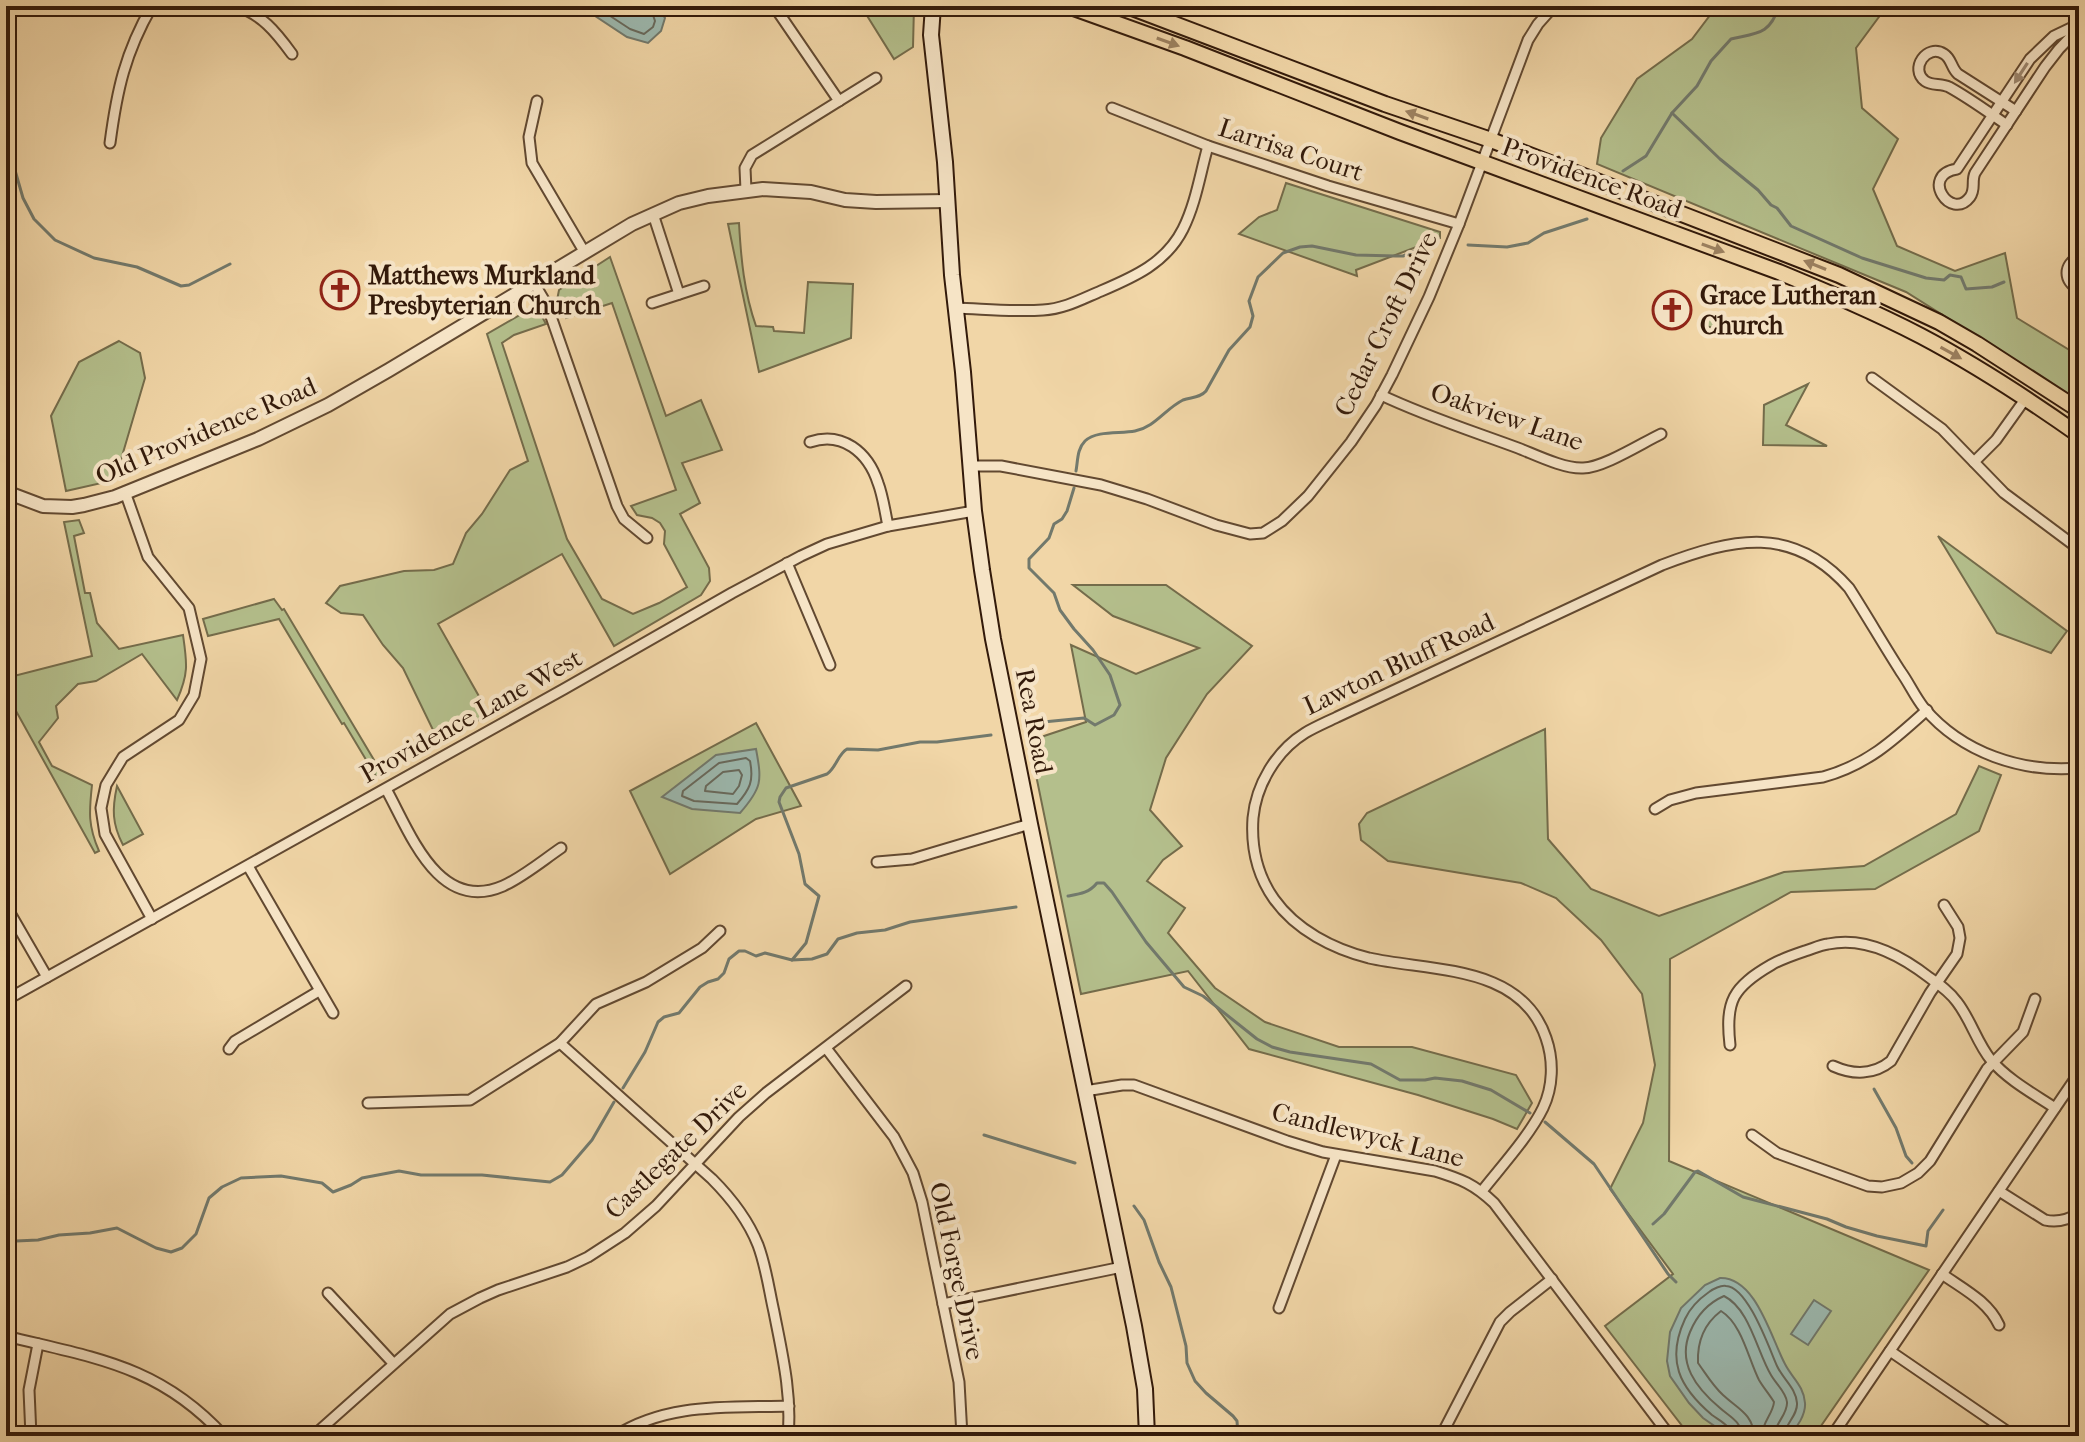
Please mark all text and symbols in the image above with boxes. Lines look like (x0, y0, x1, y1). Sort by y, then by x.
one-way arrow (1156, 36, 1180, 49)
one-way arrow (2014, 62, 2028, 84)
one-way arrow (1404, 108, 1428, 120)
street label: Larrisa Court (1215, 112, 1368, 188)
street label: Providence Road (1498, 131, 1687, 225)
street label: Cedar Croft Drive (1328, 227, 1444, 421)
one-way arrow (1701, 243, 1725, 255)
one-way arrow (1803, 258, 1827, 271)
place label: Matthews Murkland Presbyterian Church (368, 260, 601, 321)
church icon: Matthews Murkland Presbyterian Church (319, 269, 361, 311)
place label: Grace Lutheran Church (1700, 280, 1877, 341)
church icon: Grace Lutheran Church (1651, 289, 1693, 331)
one-way arrow (1940, 346, 1962, 360)
street label: Old Providence Road (91, 370, 322, 492)
street label: Oakview Lane (1426, 376, 1588, 458)
street label: Lawton Bluff Road (1299, 606, 1500, 722)
street label: Providence Lane West (355, 642, 588, 790)
street label: Rea Road (1009, 666, 1060, 777)
street label: Castlegate Drive (599, 1074, 754, 1226)
street label: Candlewyck Lane (1269, 1096, 1467, 1174)
street label: Old Forge Drive (923, 1179, 991, 1363)

